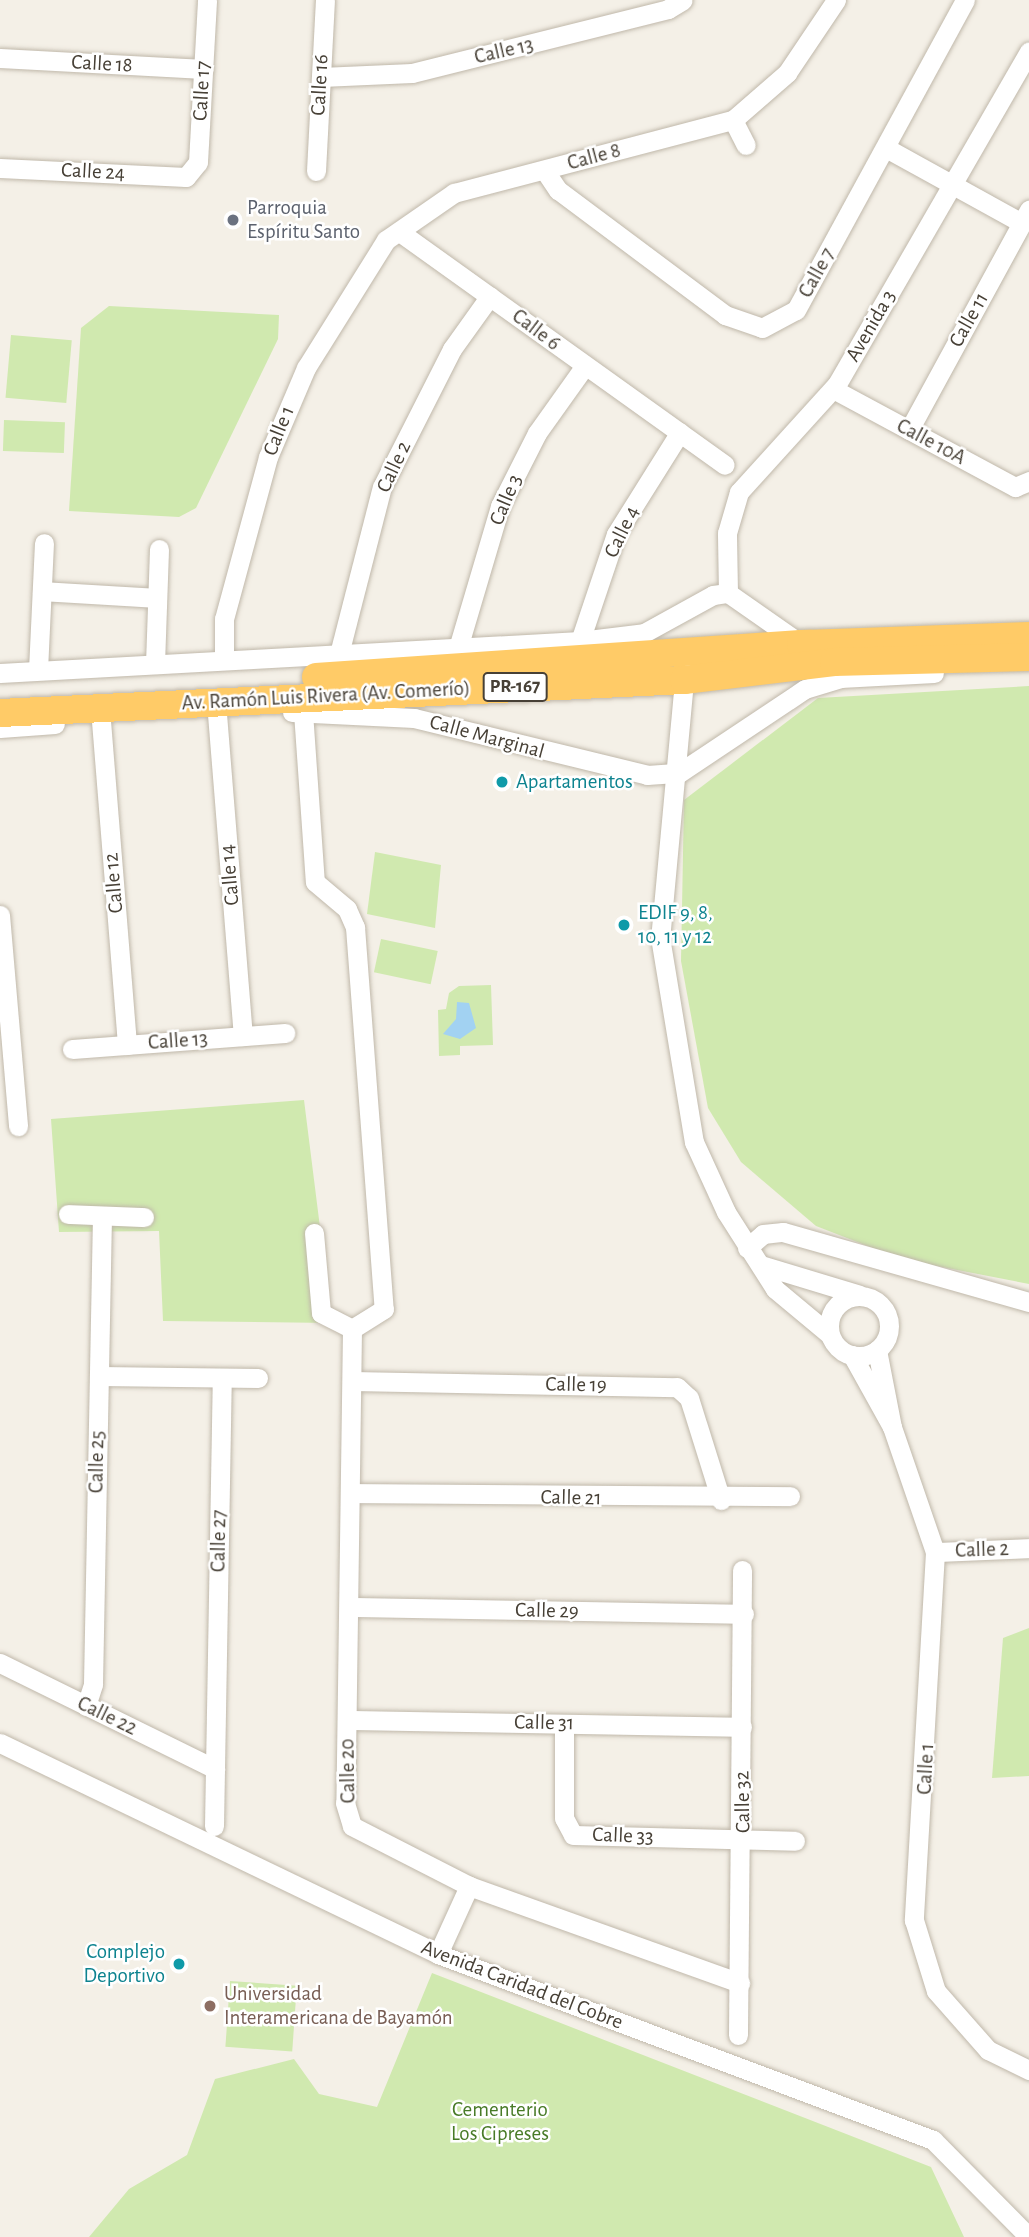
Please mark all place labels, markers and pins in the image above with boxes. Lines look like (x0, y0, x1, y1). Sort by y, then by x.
place label: Parroquia Espíritu Santo (247, 195, 360, 245)
marker: Parroquia Espíritu Santo (225, 212, 241, 228)
place label: Apartamentos (516, 769, 633, 795)
marker: Apartamentos (494, 774, 510, 790)
place label: EDIF 9, 8, 10, 11 y 12 (638, 900, 713, 950)
marker: EDIF 9, 8, 10, 11 y 12 (616, 917, 632, 933)
place label: Complejo Deportivo (84, 1939, 165, 1989)
marker: Complejo Deportivo (171, 1956, 187, 1972)
place label: Universidad Interamericana de Bayamón (224, 1981, 453, 2031)
marker: Universidad Interamericana de Bayamón (202, 1998, 218, 2014)

